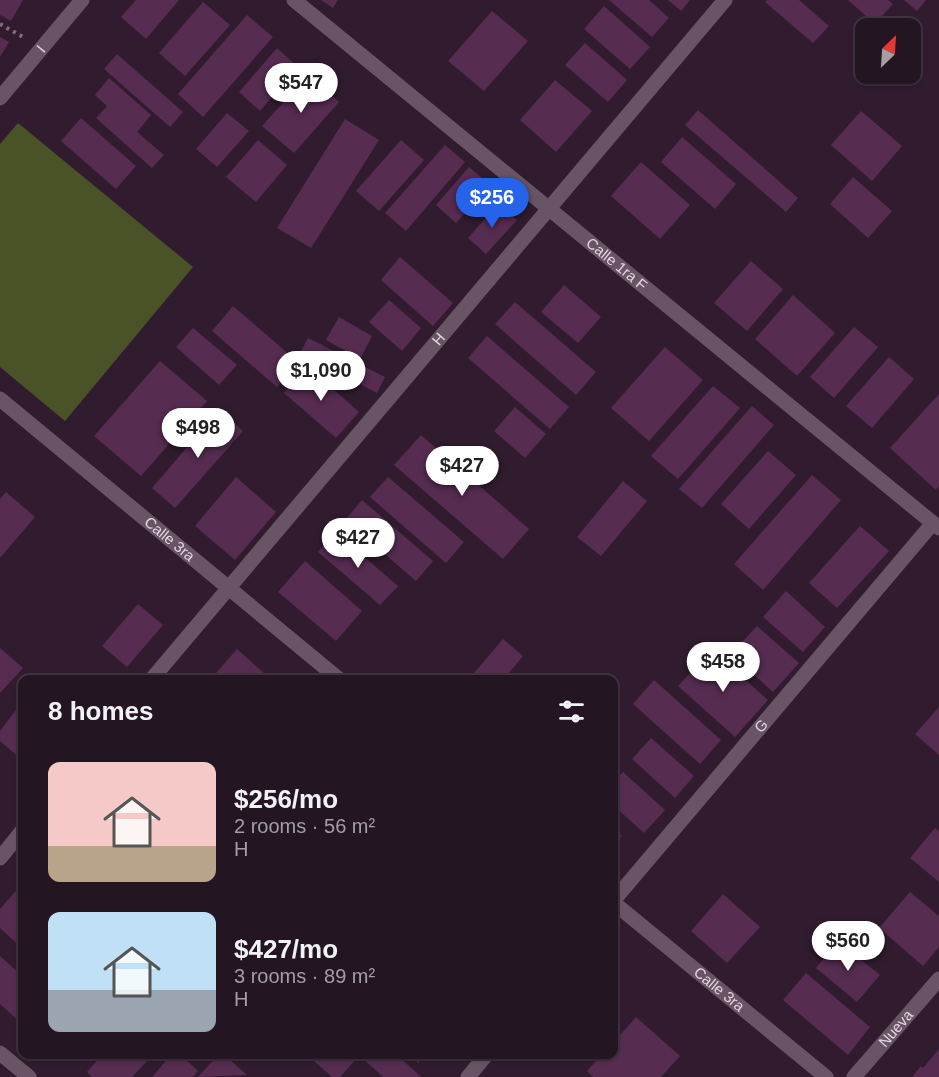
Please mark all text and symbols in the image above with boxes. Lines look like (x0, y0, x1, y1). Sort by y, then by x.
north arrow (855, 18, 921, 84)
map controls (855, 18, 921, 84)
street label: I (33, 42, 49, 56)
pin: $547 (265, 63, 337, 114)
text: $547 (279, 71, 323, 93)
pin: $256 (456, 178, 528, 229)
text: $256 (470, 186, 514, 208)
street label: Calle 1ra F (583, 234, 651, 294)
street label: H (428, 329, 448, 348)
pin: $1,090 (272, 351, 370, 402)
text: $1,090 (290, 359, 352, 381)
pin: $498 (162, 408, 234, 459)
text: $498 (176, 416, 220, 438)
pin: $427 (426, 446, 498, 497)
text: $427 (440, 454, 484, 476)
street label: Calle 3ra (141, 513, 199, 565)
pin: $427 (322, 518, 394, 569)
text: $427 (336, 526, 380, 548)
pin: $458 (687, 642, 759, 693)
text: $458 (701, 650, 745, 672)
icon: filters (555, 695, 588, 728)
text: 8 homes (48, 696, 154, 726)
street label: G (751, 716, 771, 736)
text: $256/mo (234, 784, 338, 814)
icon: home (96, 786, 168, 858)
text: 2 rooms · 56 m² (234, 815, 375, 837)
text: H (234, 838, 248, 860)
pin: $560 (812, 921, 884, 972)
text: $560 (826, 929, 870, 951)
text: $427/mo (234, 934, 338, 964)
icon: home (96, 936, 168, 1008)
street label: Calle 3ra (691, 963, 749, 1015)
text: 3 rooms · 89 m² (234, 965, 375, 987)
text: H (234, 988, 248, 1010)
street label: Nueva (875, 1006, 917, 1050)

